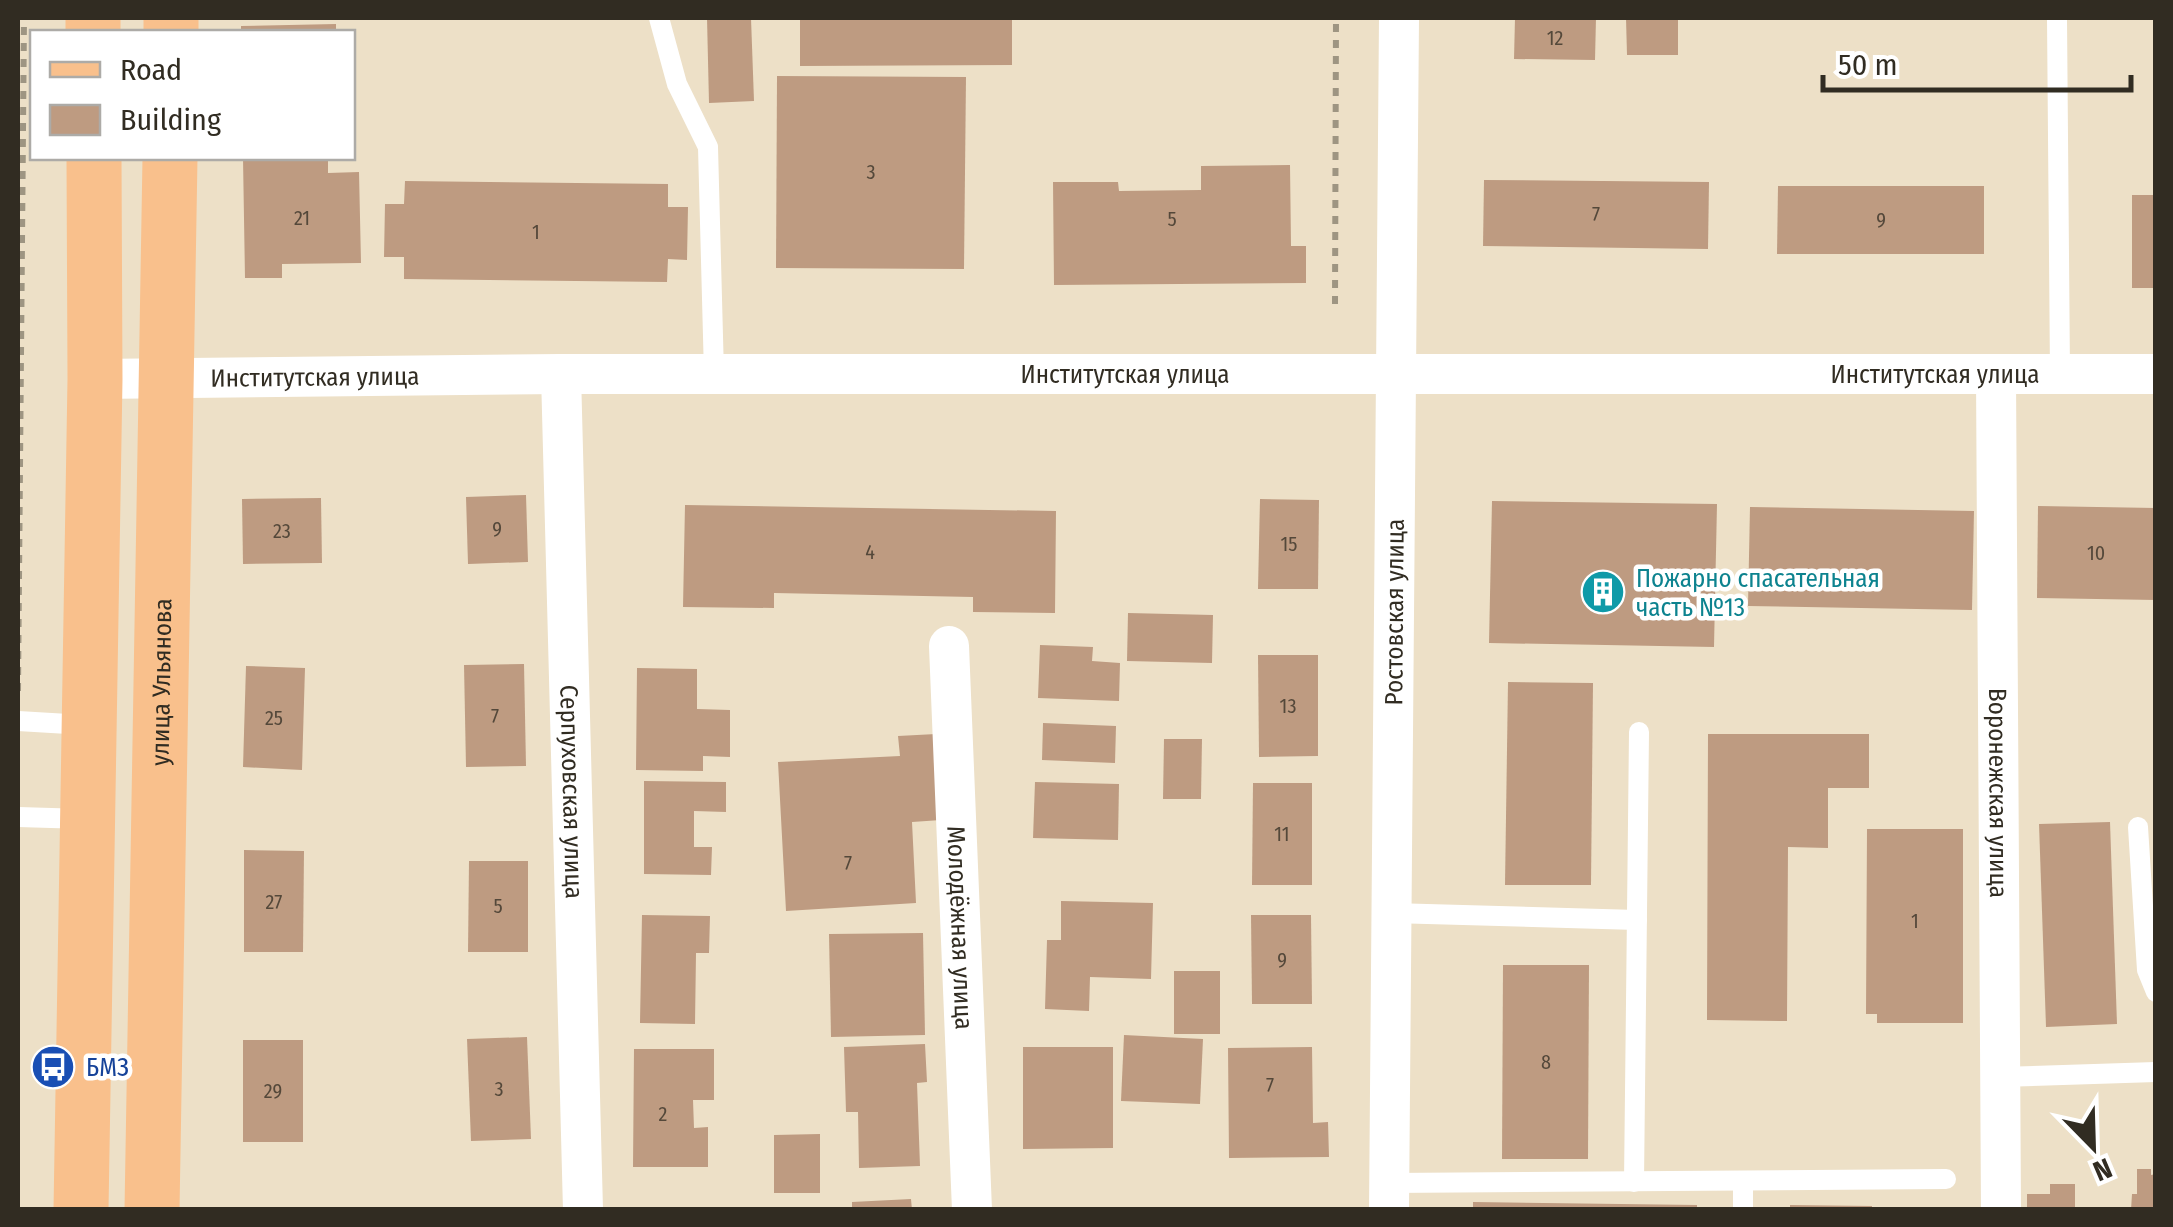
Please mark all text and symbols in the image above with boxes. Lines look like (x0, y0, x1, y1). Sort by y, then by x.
house number: 12 (1547, 26, 1563, 50)
legend (30, 30, 355, 160)
scale bar (1823, 30, 2130, 92)
text: 50 m (1838, 47, 1898, 83)
text: Road (120, 52, 182, 88)
text: Building (120, 102, 222, 138)
house number: 3 (866, 160, 876, 184)
house number: 7 (1592, 202, 1600, 226)
house number: 21 (294, 206, 310, 230)
house number: 5 (1167, 207, 1177, 231)
house number: 9 (1876, 208, 1886, 232)
house number: 1 (532, 220, 540, 244)
street label: Институтская улица (1020, 360, 1229, 390)
street label: Институтская улица (1830, 360, 2039, 390)
street label: Институтская улица (210, 362, 420, 394)
house number: 9 (492, 517, 502, 541)
house number: 23 (273, 519, 291, 543)
street label: Ростовская улица (1379, 519, 1411, 705)
house number: 15 (1281, 532, 1297, 556)
house number: 4 (865, 540, 875, 564)
house number: 10 (2087, 541, 2105, 565)
place label: Пожарно спасательная часть №13 (1636, 564, 1880, 623)
building icon: Пожарно спасательная часть №13 (1580, 569, 1626, 615)
street label: улица Ульянова (146, 598, 178, 766)
street label: Серпуховская улица (553, 685, 589, 899)
street label: Воронежская улица (1982, 688, 2013, 898)
house number: 13 (1280, 694, 1296, 718)
house number: 7 (491, 704, 499, 728)
house number: 25 (265, 706, 283, 730)
house number: 11 (1274, 822, 1290, 846)
street label: Молодёжная улица (940, 825, 979, 1030)
house number: 7 (844, 851, 852, 875)
house number: 27 (266, 890, 282, 914)
house number: 5 (493, 894, 503, 918)
house number: 1 (1911, 909, 1919, 933)
house number: 9 (1277, 948, 1287, 972)
bus stop icon: БМЗ (30, 1044, 76, 1090)
house number: 8 (1541, 1050, 1551, 1074)
place label: БМЗ (86, 1053, 129, 1083)
house number: 7 (1266, 1073, 1274, 1097)
house number: 3 (494, 1077, 504, 1101)
house number: 29 (264, 1079, 282, 1103)
north arrow (2043, 1097, 2143, 1197)
house number: 2 (659, 1102, 668, 1126)
text: N (2088, 1151, 2117, 1188)

